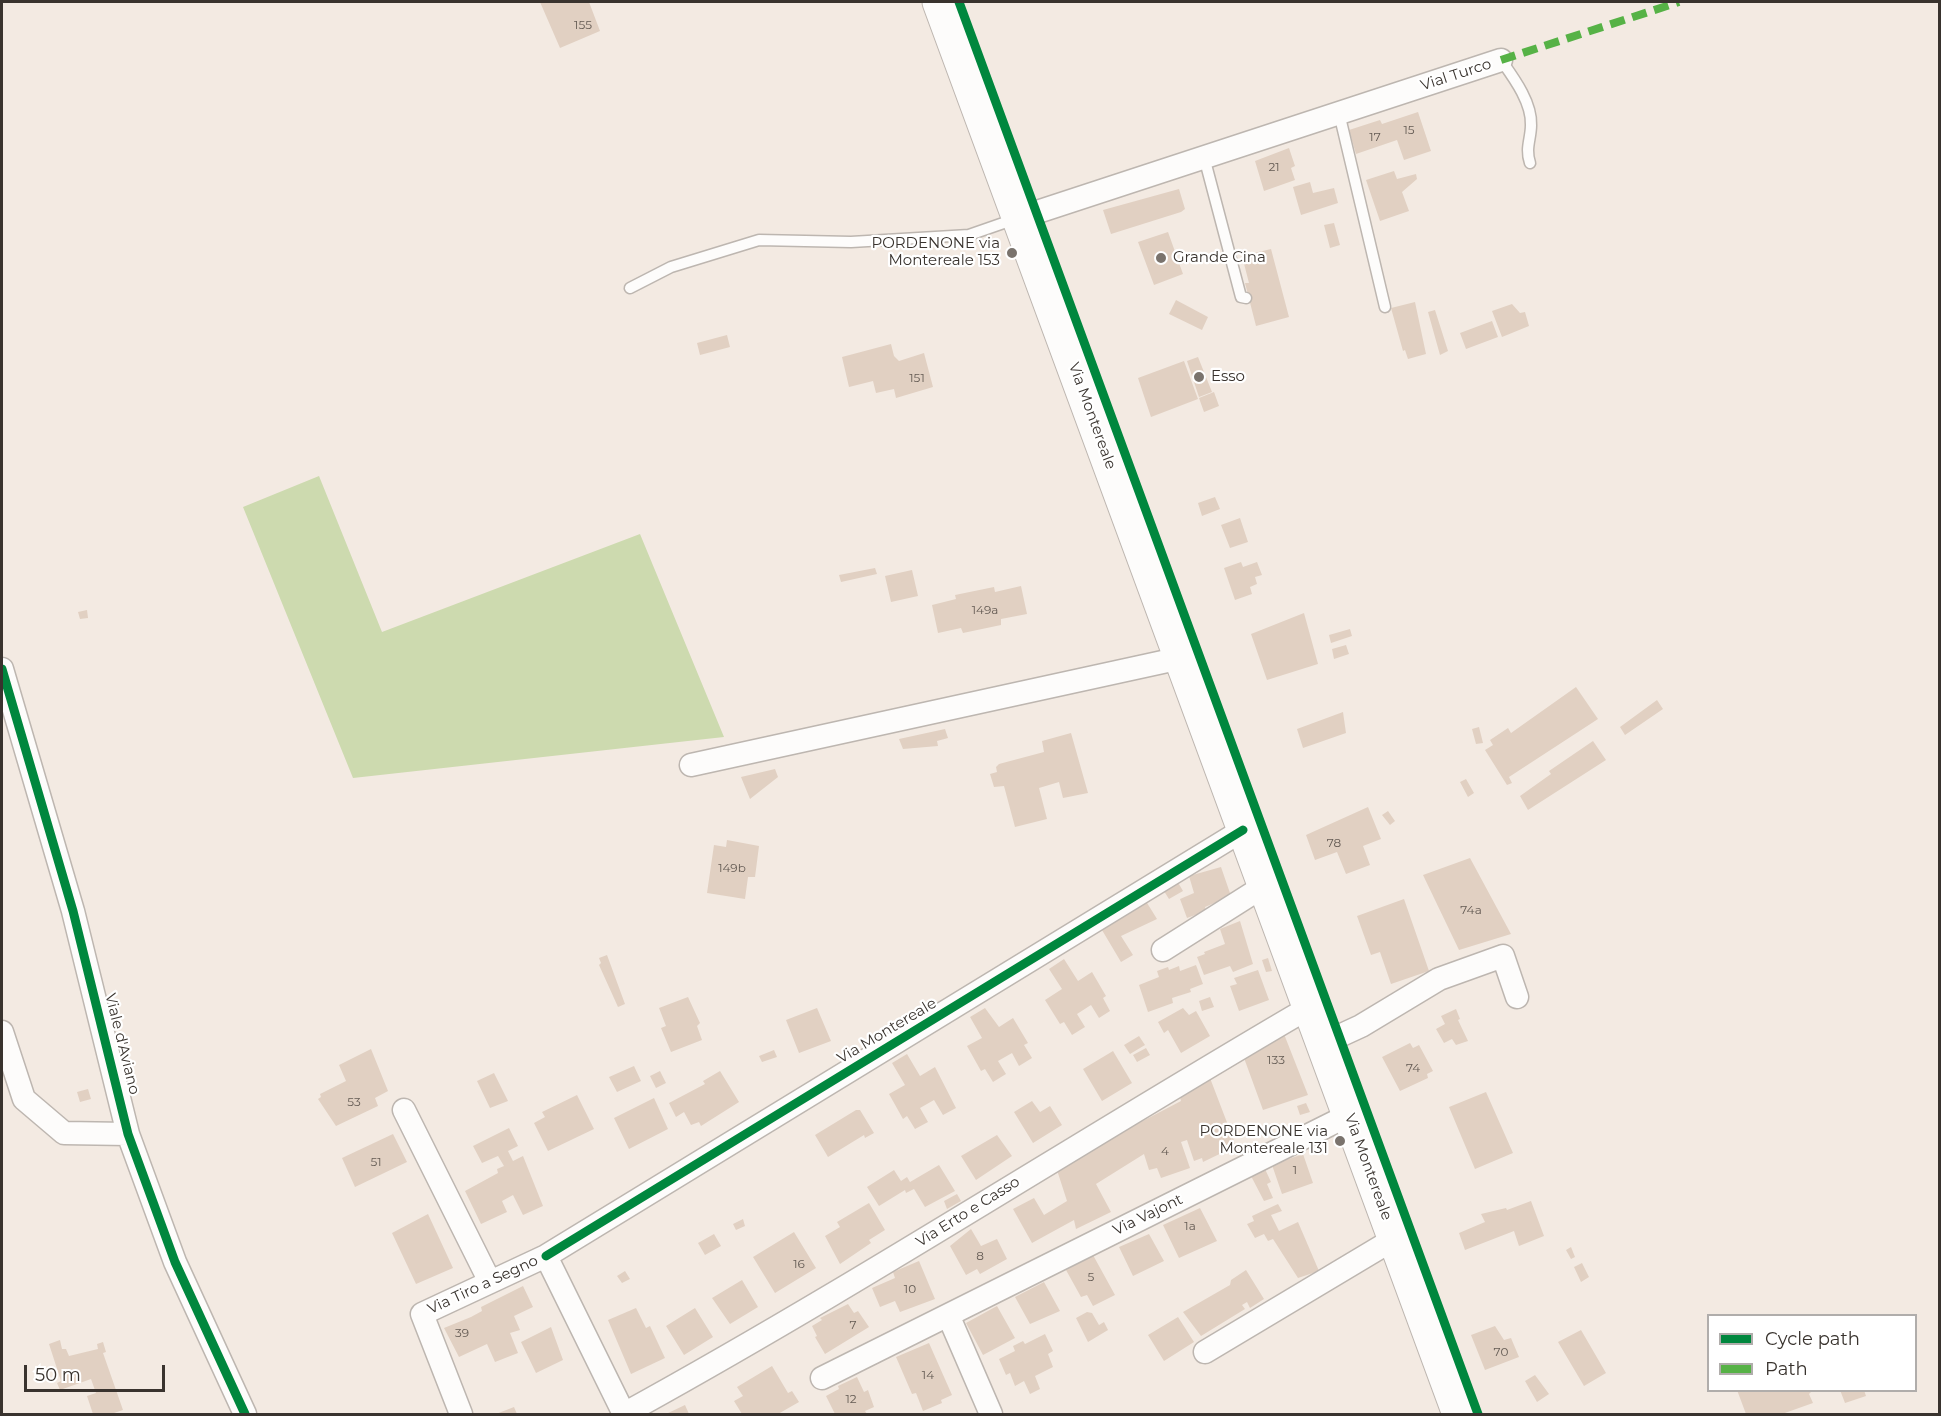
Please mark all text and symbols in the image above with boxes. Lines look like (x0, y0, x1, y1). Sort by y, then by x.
house number: 155 (574, 18, 592, 32)
street label: Vial Turco (1418, 55, 1494, 95)
house number: 15 (1403, 123, 1415, 137)
house number: 17 (1369, 130, 1381, 144)
house number: 21 (1268, 160, 1280, 174)
place label: PORDENONE via Montereale 153 (871, 235, 1000, 270)
marker: PORDENONE via Montereale 153 (1005, 246, 1019, 260)
place label: Grande Cina (1173, 249, 1266, 267)
marker: Grande Cina (1154, 251, 1168, 265)
street label: Via Montereale (1064, 360, 1120, 472)
place label: Esso (1211, 368, 1245, 386)
marker: Esso (1192, 370, 1206, 384)
house number: 151 (909, 371, 925, 385)
house number: 149a (972, 603, 998, 617)
house number: 78 (1327, 836, 1341, 850)
house number: 149b (718, 861, 746, 875)
house number: 74a (1460, 903, 1482, 917)
street label: Viale d'Aviano (101, 992, 143, 1096)
street label: Via Montereale (834, 994, 940, 1068)
house number: 133 (1267, 1053, 1285, 1067)
house number: 74 (1406, 1061, 1420, 1075)
house number: 53 (347, 1095, 361, 1109)
street label: Via Montereale (1340, 1111, 1396, 1223)
place label: PORDENONE via Montereale 131 (1199, 1123, 1328, 1158)
marker: PORDENONE via Montereale 131 (1333, 1134, 1347, 1148)
house number: 4 (1161, 1144, 1169, 1158)
house number: 51 (370, 1155, 382, 1169)
house number: 1 (1293, 1163, 1297, 1177)
street label: Via Erto e Casso (913, 1173, 1023, 1251)
street label: Via Vajont (1110, 1190, 1186, 1240)
house number: 1a (1184, 1219, 1196, 1233)
house number: 8 (976, 1249, 984, 1263)
street label: Via Tiro a Segno (425, 1252, 541, 1318)
house number: 16 (793, 1257, 805, 1271)
house number: 5 (1088, 1270, 1094, 1284)
house number: 10 (904, 1282, 916, 1296)
legend (1707, 1314, 1917, 1392)
house number: 7 (849, 1318, 857, 1332)
house number: 39 (455, 1326, 469, 1340)
text: Cycle path (1765, 1328, 1860, 1350)
house number: 70 (1494, 1345, 1508, 1359)
scale bar (27, 1353, 168, 1391)
text: Path (1765, 1358, 1808, 1380)
text: 50 m (35, 1364, 81, 1386)
house number: 14 (922, 1368, 934, 1382)
house number: 12 (845, 1392, 857, 1406)

